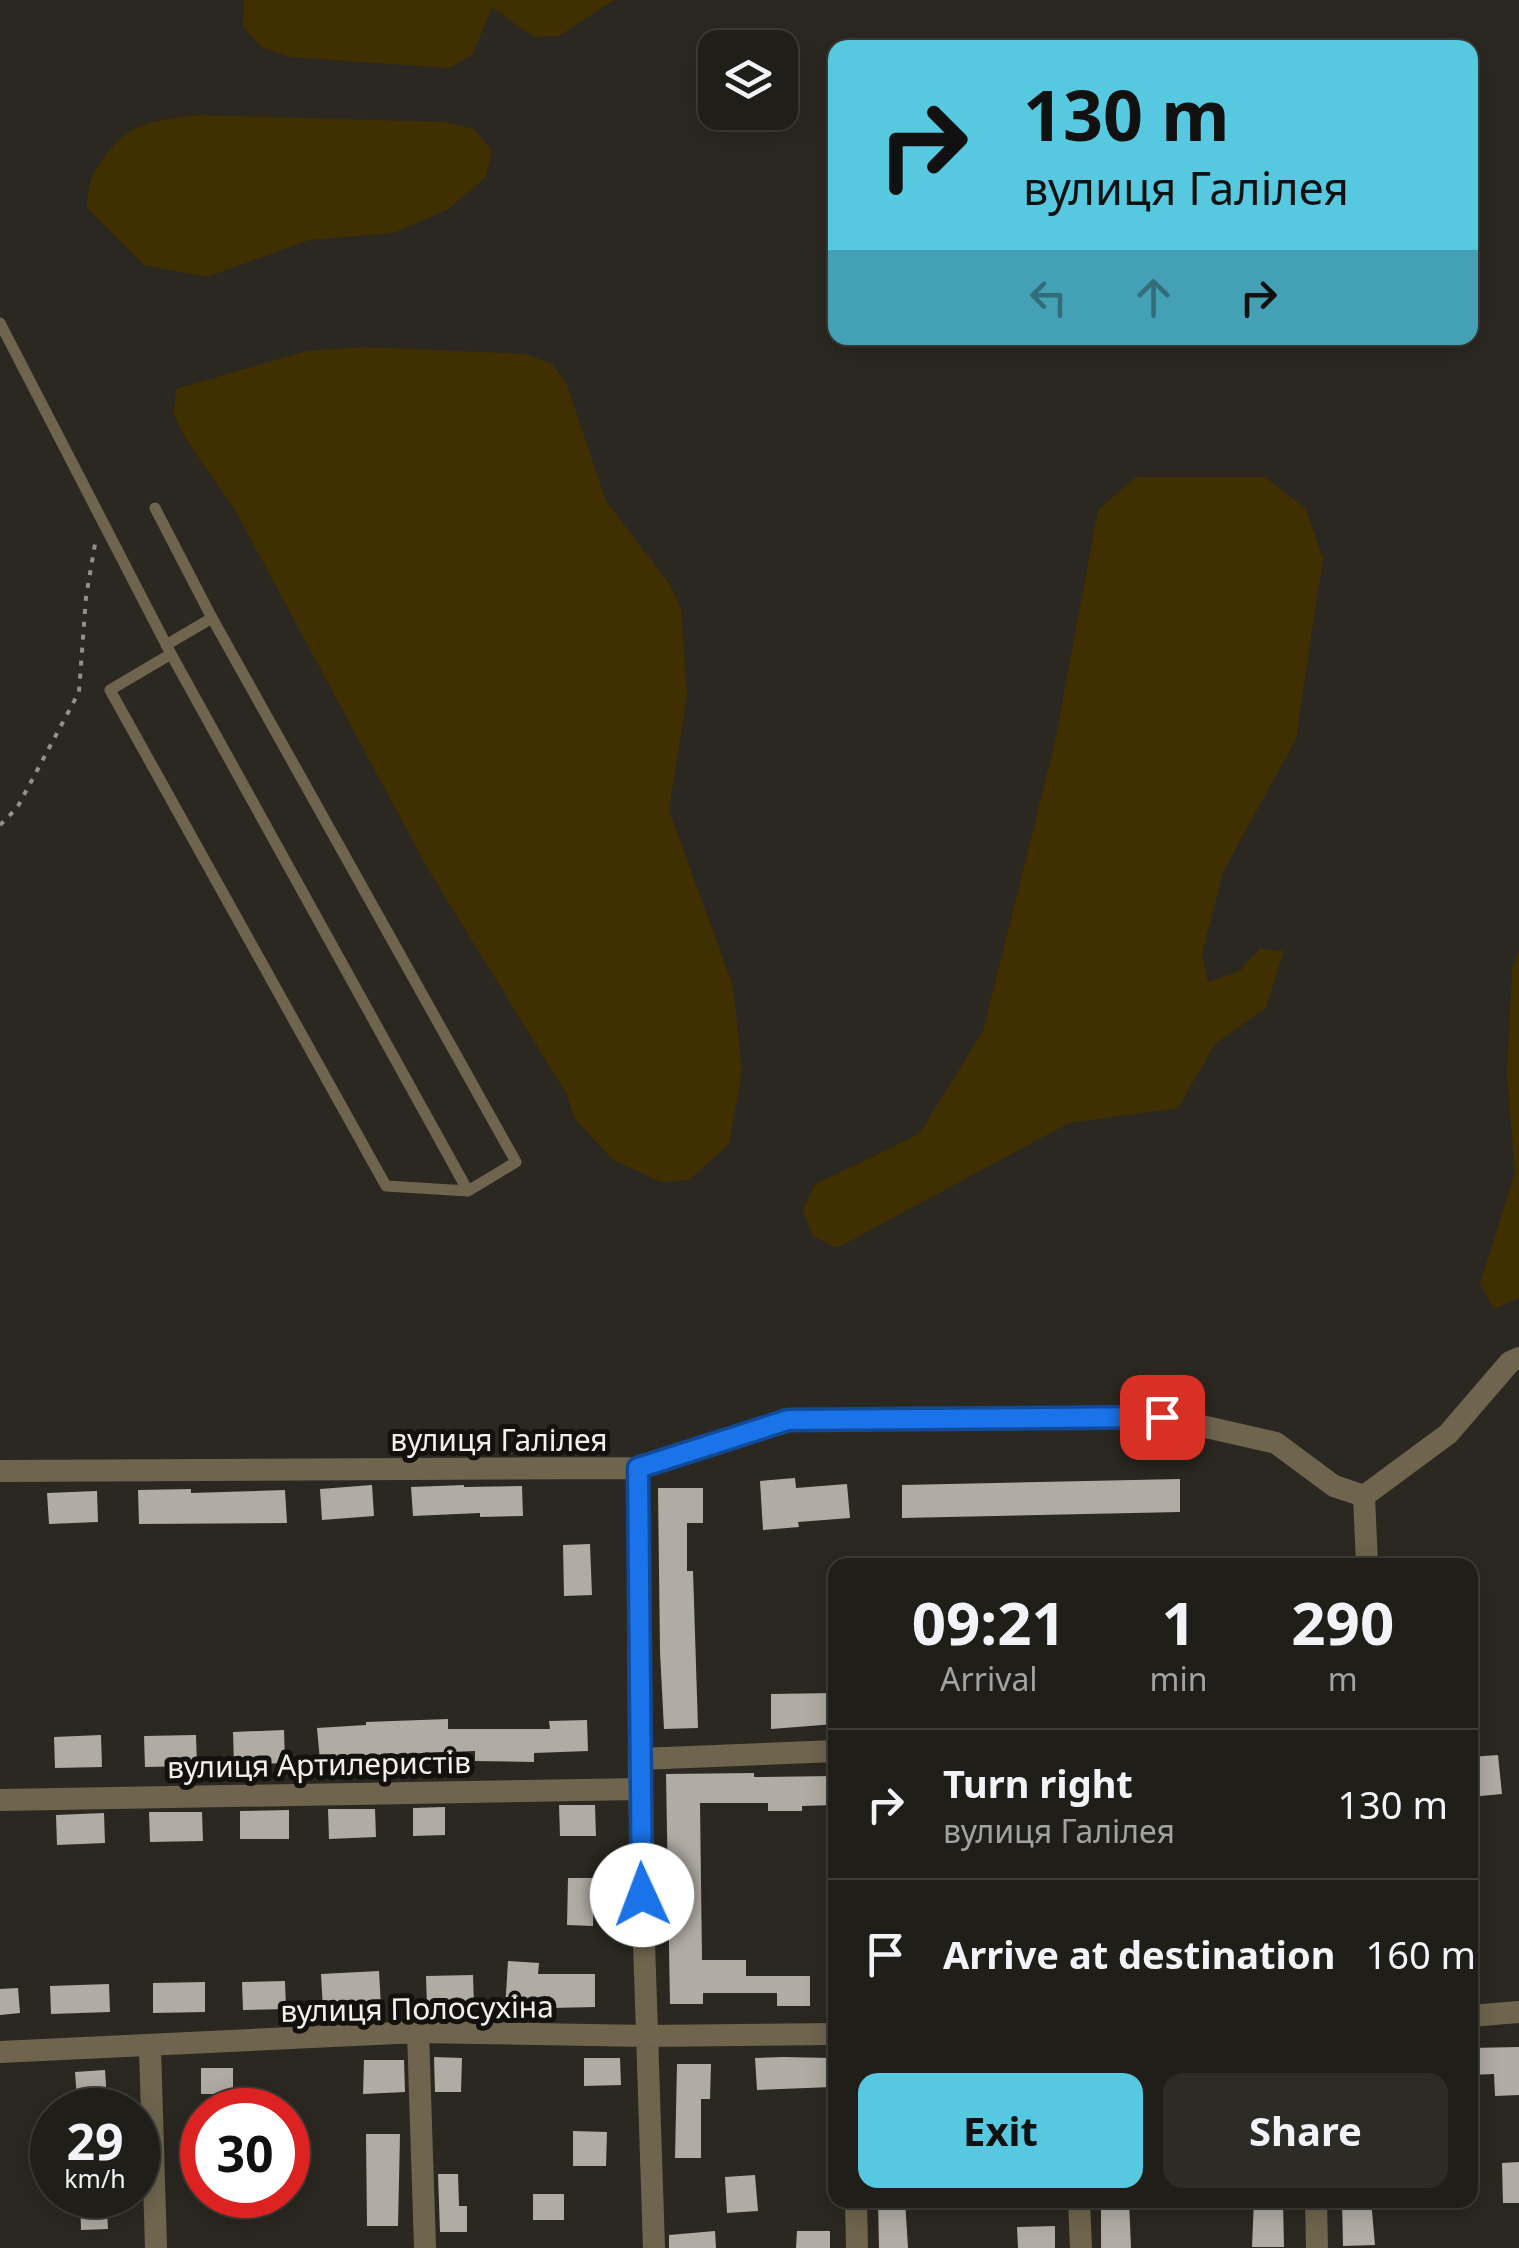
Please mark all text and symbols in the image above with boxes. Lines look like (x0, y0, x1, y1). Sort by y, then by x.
map controls (698, 30, 798, 130)
button: layers (698, 30, 798, 130)
text: 130 m (1023, 66, 1230, 162)
icon: right (858, 80, 988, 210)
text: вулиця Галілея (1023, 157, 1349, 218)
icon: left (1021, 270, 1076, 325)
icon: ahead (1126, 270, 1181, 325)
icon: right (1231, 270, 1286, 325)
pin (1120, 1375, 1205, 1460)
icon: arrive (1135, 1390, 1190, 1445)
street label: вулиця Галілея (390, 1419, 608, 1460)
text: 09:21 (912, 1581, 1066, 1663)
text: 1 (1161, 1581, 1196, 1663)
text: 290 (1291, 1581, 1394, 1663)
text: Arrival (940, 1657, 1038, 1700)
text: min (1150, 1657, 1208, 1700)
text: m (1328, 1657, 1358, 1700)
street label: вулиця Артилеристів (167, 1741, 471, 1787)
text: Turn right (943, 1757, 1133, 1809)
icon: right (858, 1777, 913, 1832)
text: 130 m (1337, 1778, 1448, 1830)
text: вулиця Галілея (943, 1809, 1175, 1852)
position arrow (590, 1843, 694, 1947)
icon: arrive (858, 1927, 913, 1982)
text: Arrive at destination (943, 1928, 1335, 1980)
text: 160 m (1365, 1928, 1476, 1980)
street label: вулиця Полосухіна (280, 1985, 554, 2031)
button: Exit (858, 2073, 1143, 2188)
button: Share (1163, 2073, 1448, 2188)
speed limit sign: 30 (180, 2088, 310, 2218)
text: 29 (66, 2107, 124, 2175)
text: km/h (64, 2161, 126, 2195)

